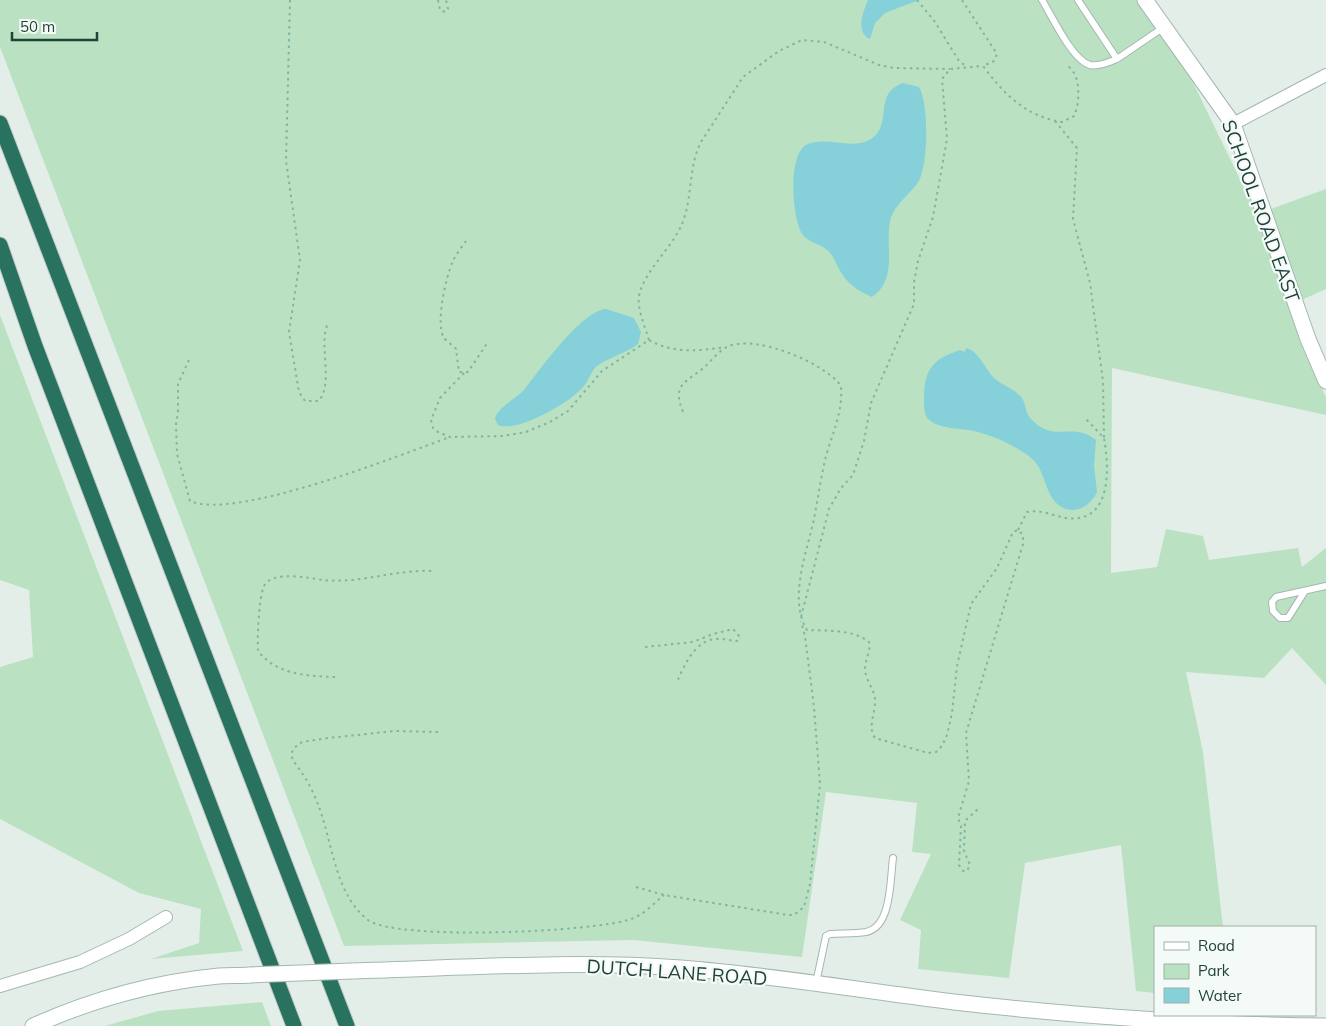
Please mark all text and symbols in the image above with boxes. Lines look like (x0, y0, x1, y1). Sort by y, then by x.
scale bar (12, 10, 98, 42)
text: 50 m (20, 17, 55, 36)
street label: SCHOOL ROAD EAST (1217, 116, 1305, 306)
legend (1154, 926, 1316, 1016)
text: Road (1198, 936, 1235, 955)
street label: DUTCH LANE ROAD (586, 954, 768, 990)
text: Park (1198, 961, 1230, 980)
text: Water (1198, 986, 1242, 1005)

